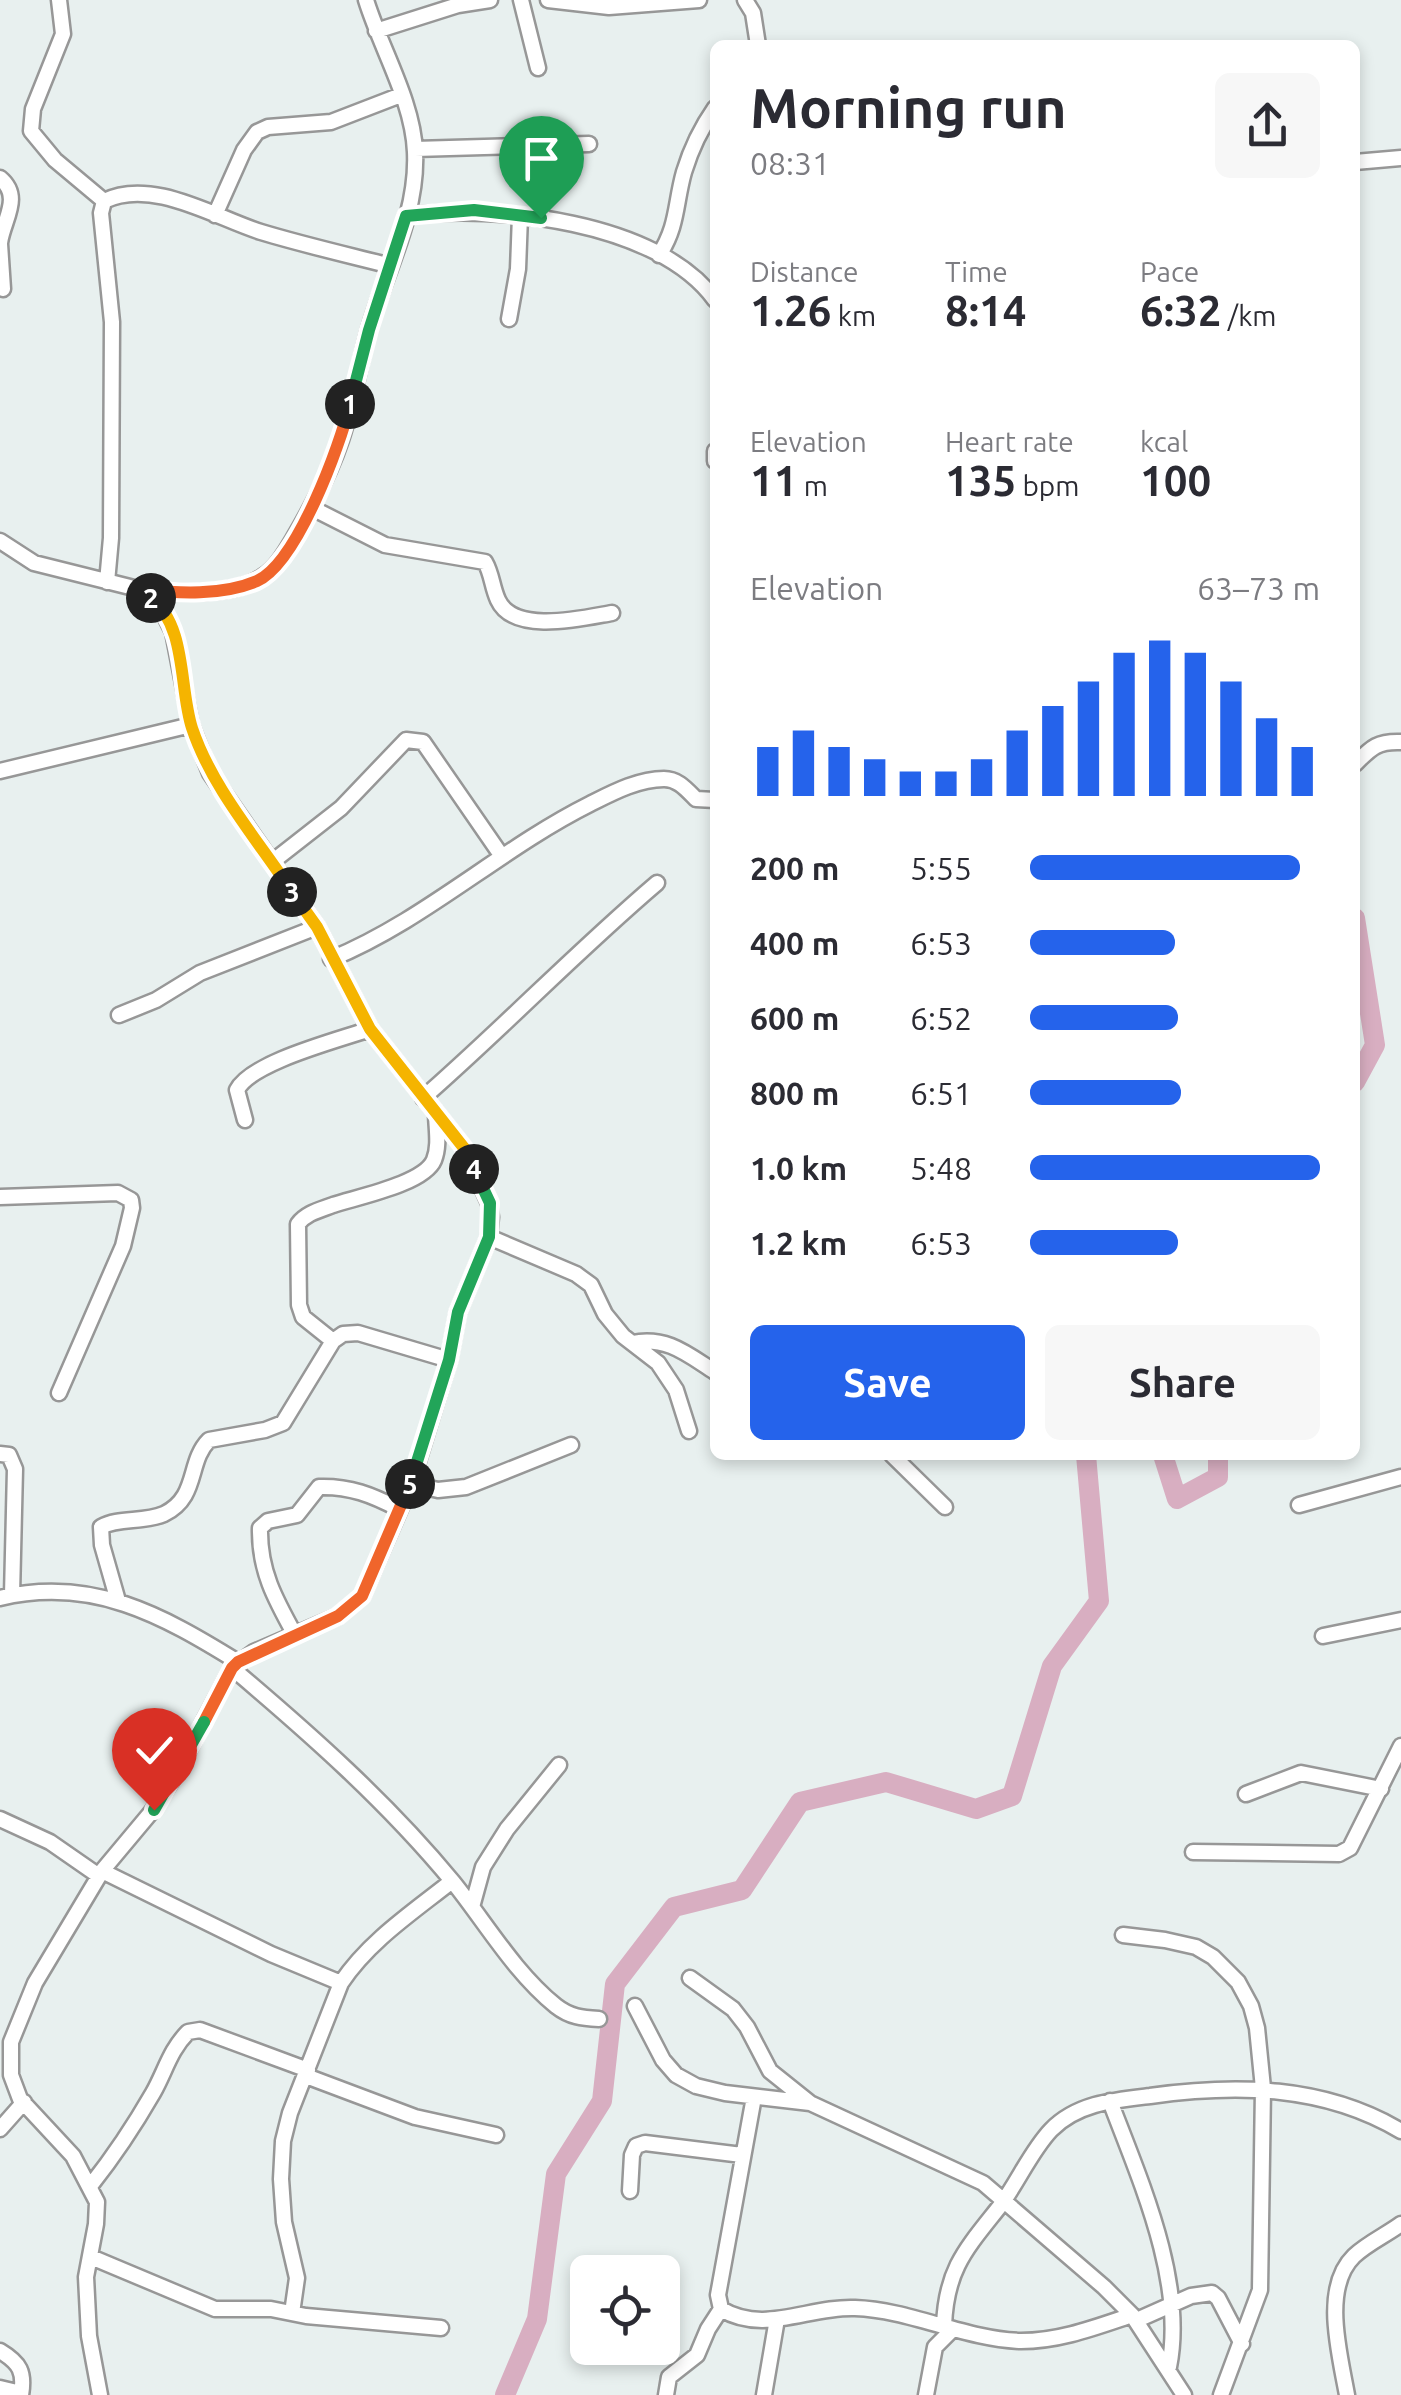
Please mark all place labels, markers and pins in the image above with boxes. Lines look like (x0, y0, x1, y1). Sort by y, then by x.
pin (499, 116, 584, 219)
pin: 1 (325, 379, 375, 429)
pin: 2 (126, 573, 176, 623)
pin: 3 (267, 867, 317, 917)
pin: 4 (449, 1144, 499, 1194)
pin: 5 (385, 1459, 435, 1509)
pin (112, 1708, 197, 1811)

